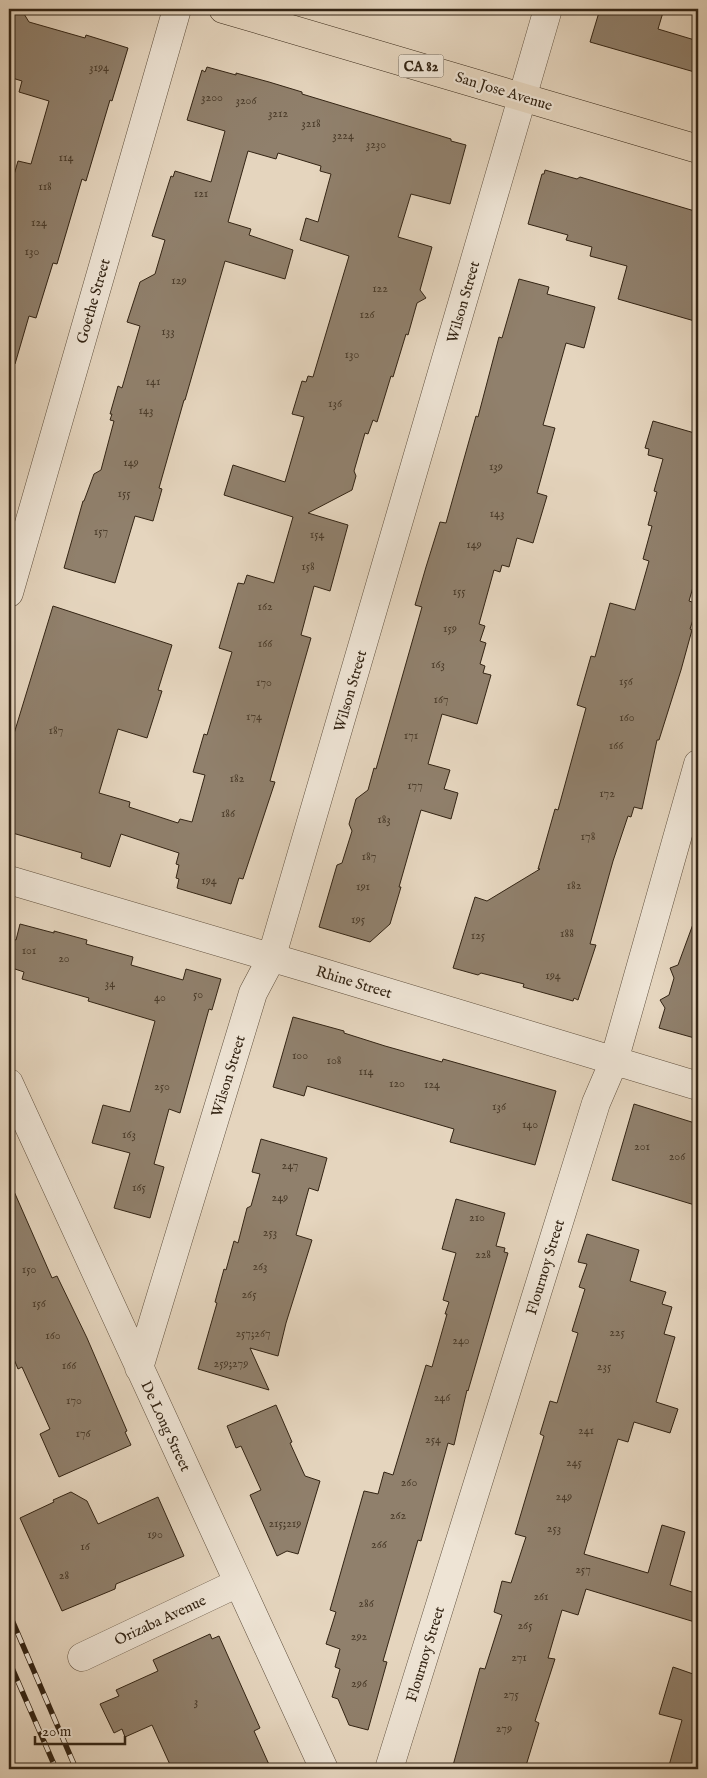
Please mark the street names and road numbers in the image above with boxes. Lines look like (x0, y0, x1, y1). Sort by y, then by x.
road number: CA 82 (398, 54, 444, 78)
street label: San Jose Avenue (453, 68, 555, 115)
street label: Goethe Street (72, 257, 115, 346)
street label: Wilson Street (443, 259, 484, 345)
street label: Wilson Street (330, 648, 371, 734)
street label: Rhine Street (313, 962, 394, 1003)
street label: Wilson Street (207, 1033, 250, 1119)
street label: Flournoy Street (522, 1217, 569, 1317)
street label: De Long Street (136, 1378, 195, 1475)
street label: Orizaba Avenue (111, 1591, 209, 1650)
street label: Flournoy Street (402, 1604, 449, 1704)

